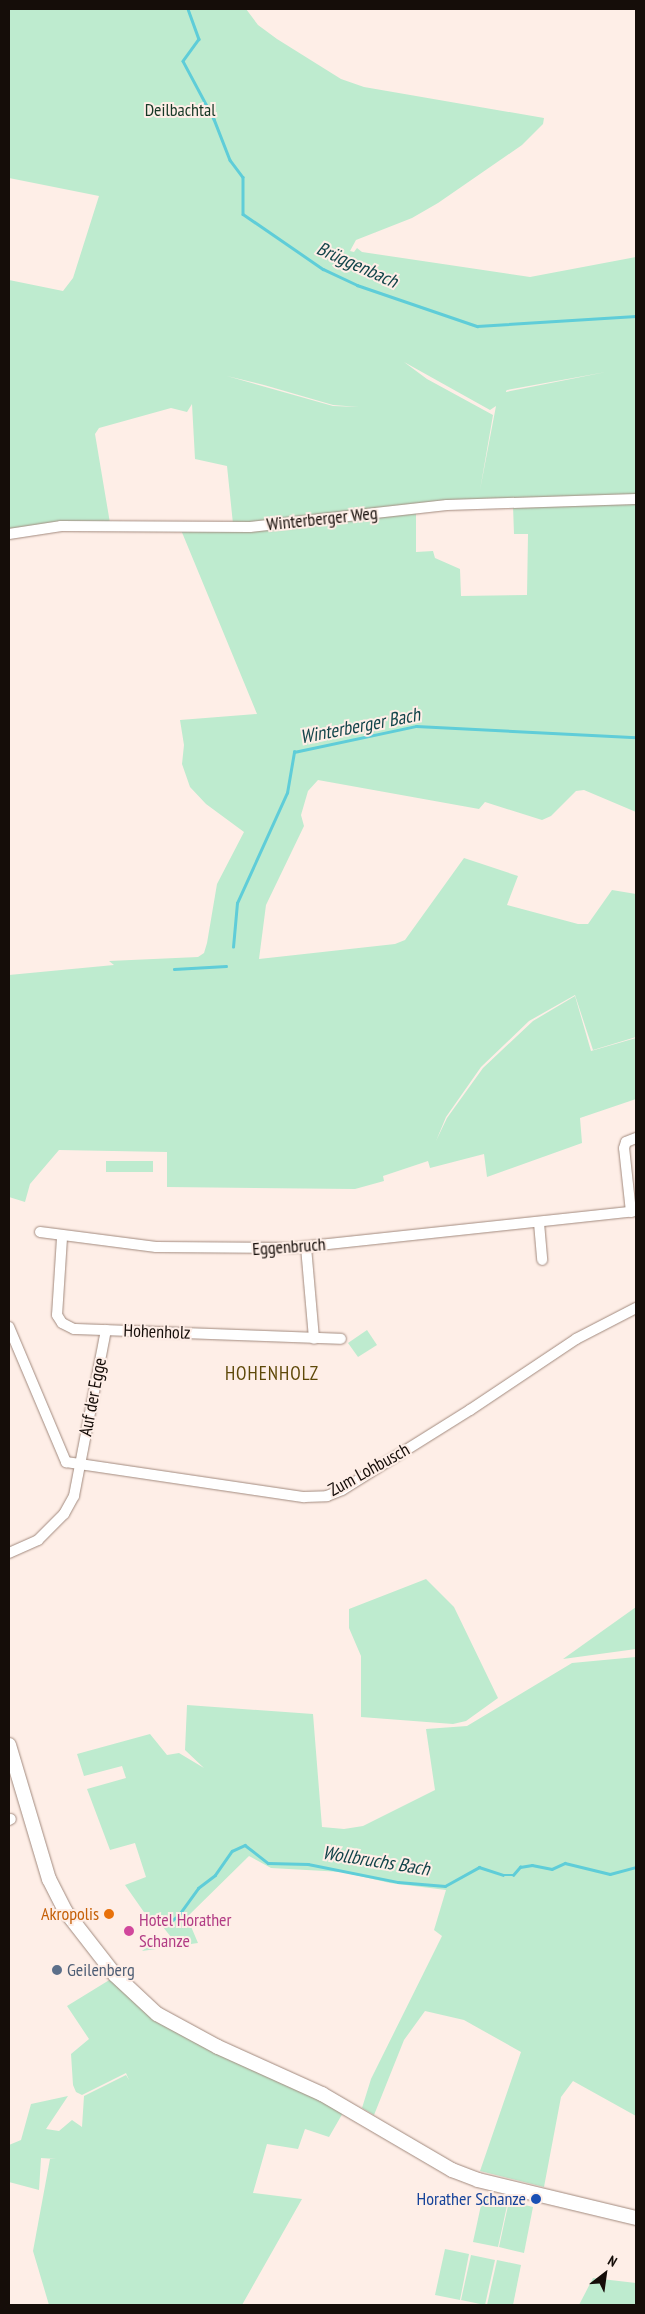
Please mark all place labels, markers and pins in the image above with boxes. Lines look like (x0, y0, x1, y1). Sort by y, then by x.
place label: Akropolis (41, 1903, 99, 1925)
marker: Akropolis (103, 1908, 115, 1920)
place label: Hotel Horather Schanze (139, 1910, 231, 1952)
marker: Hotel Horather Schanze (123, 1925, 135, 1937)
place label: Geilenberg (67, 1959, 135, 1981)
marker: Geilenberg (51, 1964, 63, 1976)
place label: Horather Schanze (417, 2188, 526, 2210)
marker: Horather Schanze (530, 2193, 542, 2205)

